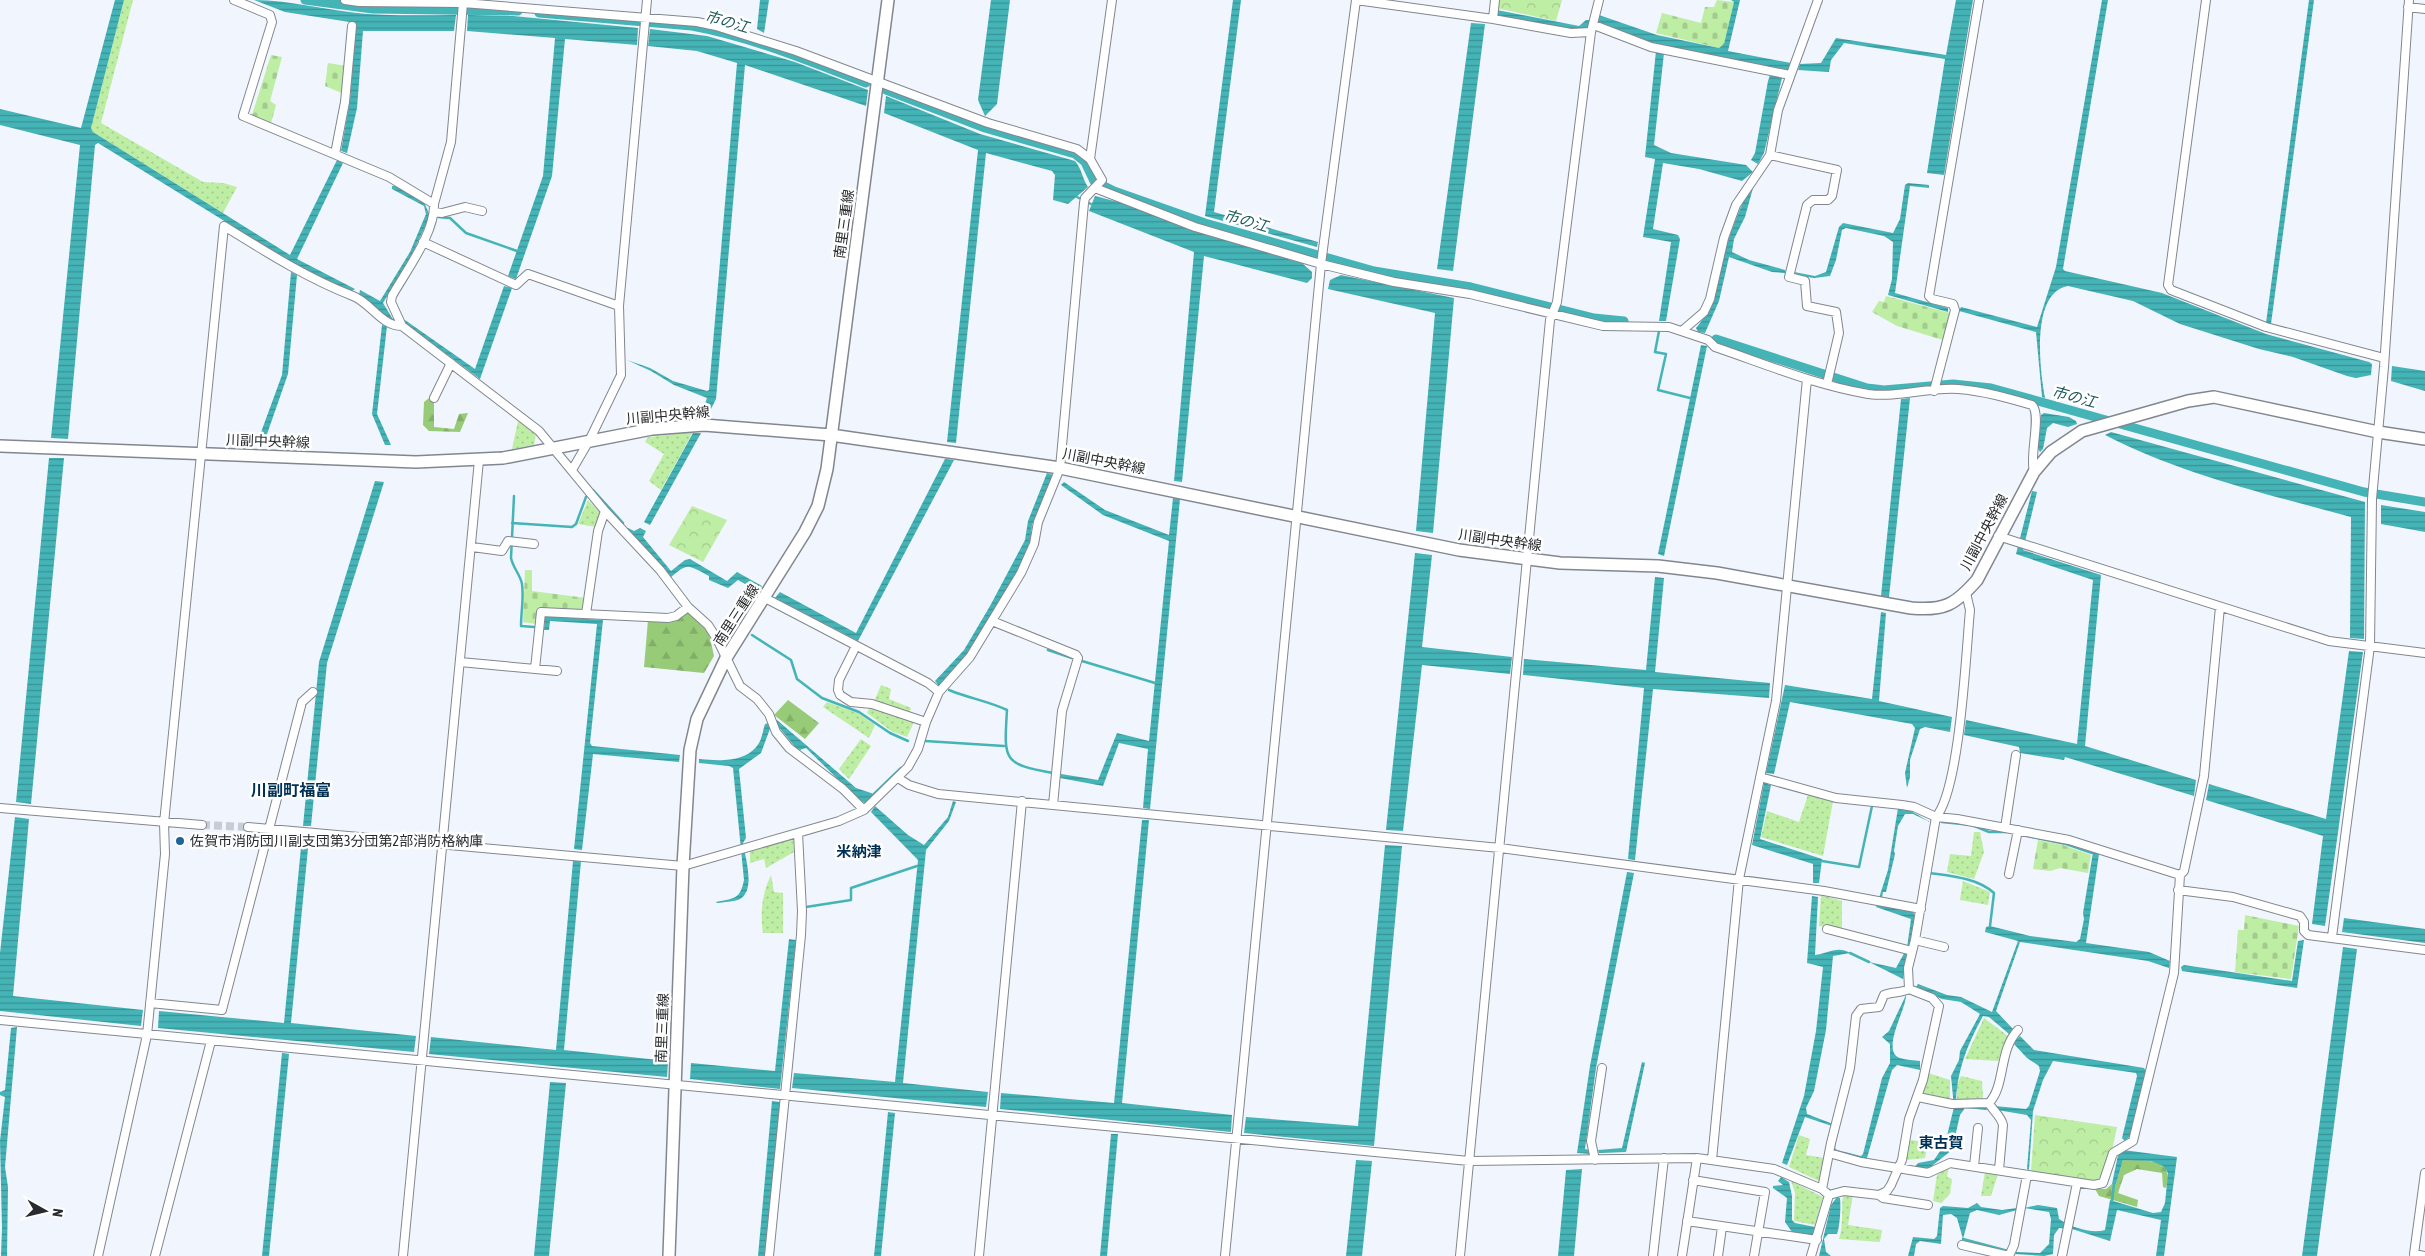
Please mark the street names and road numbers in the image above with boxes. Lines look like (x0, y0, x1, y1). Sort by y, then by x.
street label: 南里三重線 (831, 188, 857, 260)
street label: 川副中央幹線 (625, 403, 711, 427)
street label: 川副中央幹線 (226, 432, 310, 450)
street label: 川副中央幹線 (1061, 445, 1147, 477)
street label: 川副中央幹線 (1957, 491, 2011, 573)
street label: 川副中央幹線 (1457, 526, 1543, 554)
street label: 南里三重線 (710, 581, 762, 649)
street label: 南里三重線 (653, 993, 671, 1063)

